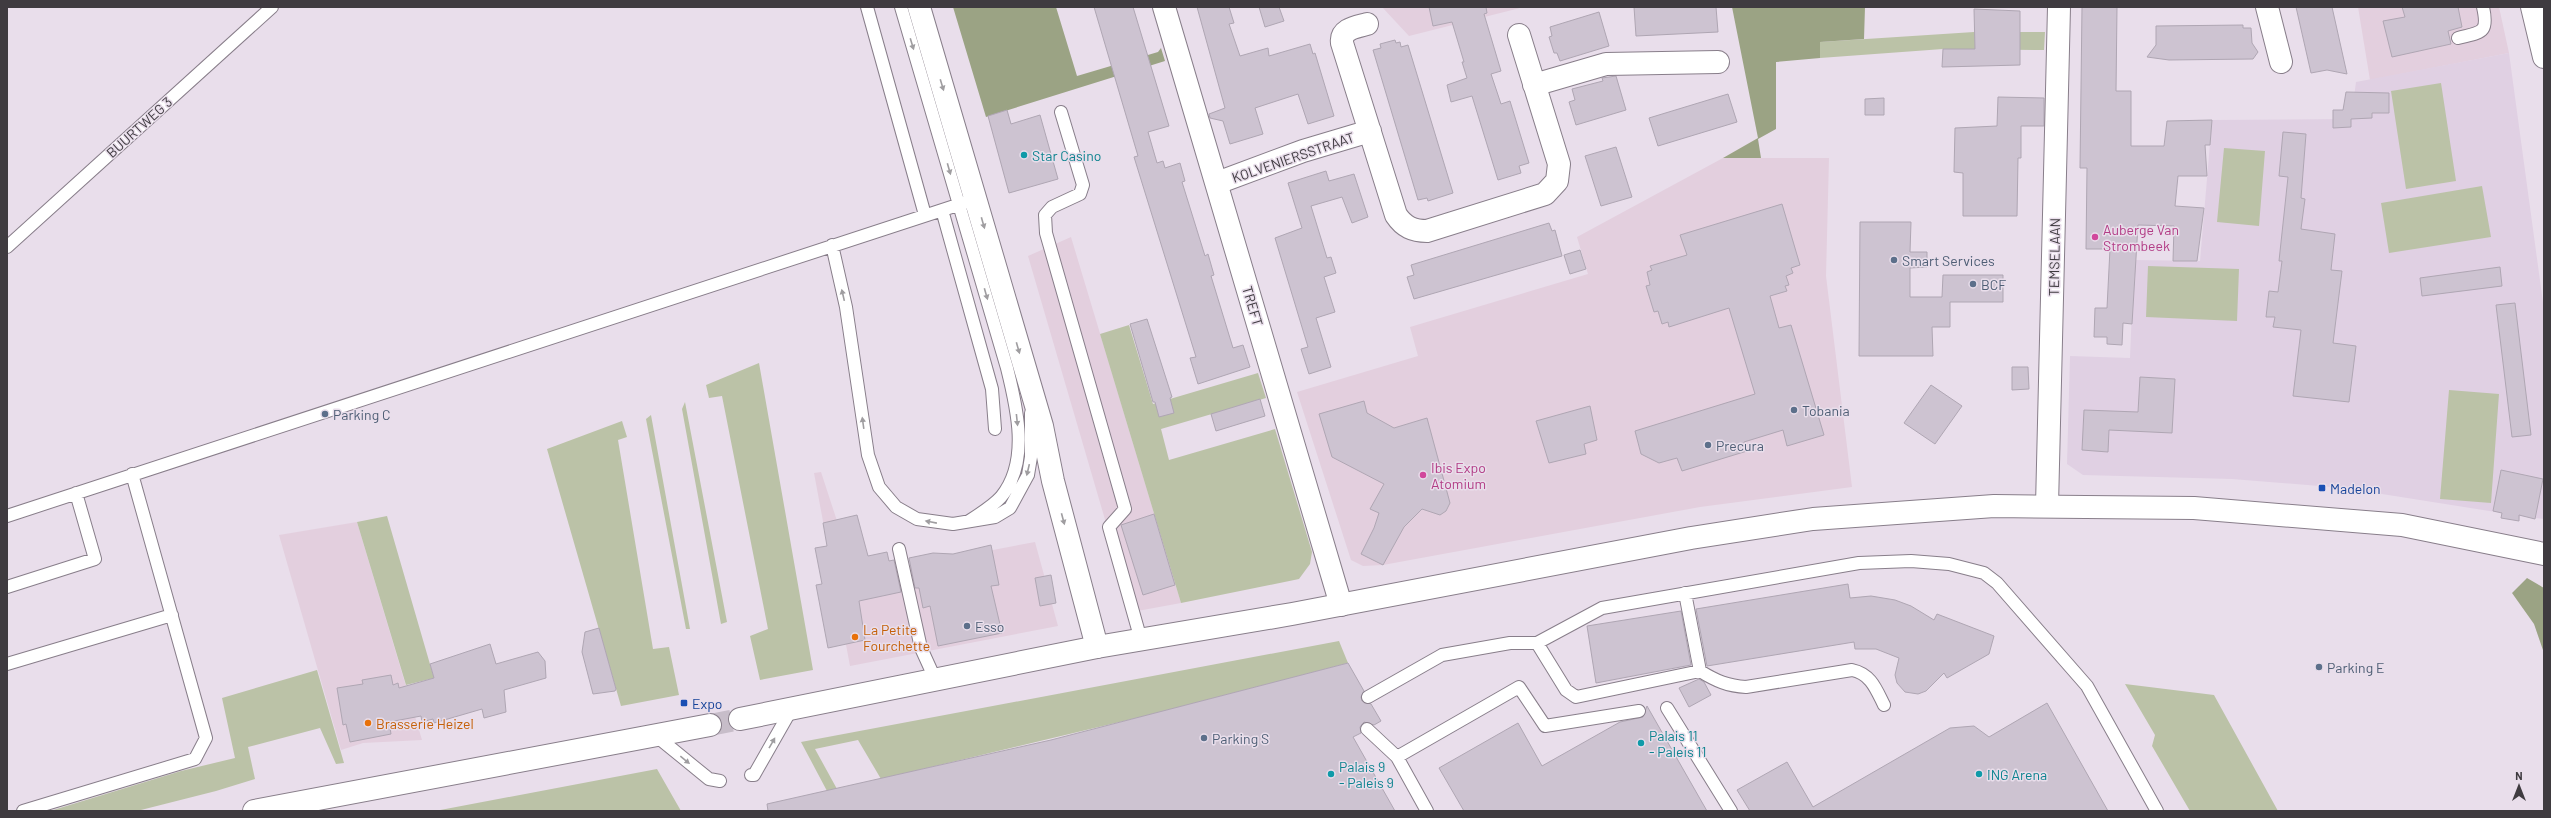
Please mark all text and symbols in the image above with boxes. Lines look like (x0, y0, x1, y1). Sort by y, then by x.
one-way arrow (910, 38, 916, 51)
one-way arrow (939, 79, 945, 91)
street label: BUURTWEG 3 (103, 93, 175, 161)
street label: KOLVENIERSSTRAAT (1230, 128, 1357, 186)
place label: Star Casino (1032, 147, 1101, 164)
marker: Star Casino (1019, 150, 1029, 160)
one-way arrow (946, 163, 952, 175)
one-way arrow (980, 217, 986, 229)
street label: TEMSELAAN (2045, 218, 2063, 296)
place label: Auberge Van Strombeek (2103, 221, 2179, 254)
marker: Auberge Van Strombeek (2090, 232, 2100, 242)
place label: Smart Services (1902, 252, 1995, 269)
marker: Smart Services (1889, 255, 1899, 265)
place label: BCF (1981, 276, 2006, 293)
marker: BCF (1968, 279, 1978, 289)
street label: TREFT (1239, 284, 1267, 328)
one-way arrow (983, 288, 989, 300)
one-way arrow (840, 289, 846, 301)
one-way arrow (1015, 342, 1021, 354)
place label: Tobania (1802, 402, 1850, 419)
marker: Tobania (1789, 405, 1799, 415)
place label: Parking C (333, 406, 390, 423)
marker: Parking C (320, 409, 330, 419)
one-way arrow (1014, 414, 1021, 426)
one-way arrow (860, 417, 866, 429)
place label: Precura (1716, 437, 1764, 454)
marker: Precura (1703, 440, 1713, 450)
place label: Ibis Expo Atomium (1431, 459, 1486, 492)
one-way arrow (1025, 464, 1031, 476)
marker: Ibis Expo Atomium (1418, 470, 1428, 480)
place label: Madelon (2330, 480, 2381, 497)
marker: Madelon (2317, 483, 2327, 493)
one-way arrow (1060, 513, 1066, 525)
one-way arrow (924, 518, 937, 524)
place label: Esso (975, 618, 1004, 635)
place label: La Petite Fourchette (863, 621, 930, 654)
marker: Esso (962, 621, 972, 631)
marker: La Petite Fourchette (850, 632, 860, 642)
place label: Parking E (2327, 659, 2384, 676)
marker: Parking E (2314, 662, 2324, 672)
place label: Expo (692, 695, 722, 712)
marker: Expo (679, 698, 689, 708)
place label: Brasserie Heizel (376, 715, 474, 732)
marker: Brasserie Heizel (363, 718, 373, 728)
place label: Palais 11 - Paleis 11 (1649, 727, 1706, 760)
place label: Parking S (1212, 730, 1269, 747)
marker: Parking S (1199, 733, 1209, 743)
one-way arrow (768, 737, 775, 749)
marker: Palais 11 - Paleis 11 (1636, 738, 1646, 748)
one-way arrow (679, 755, 690, 764)
place label: Palais 9 - Paleis 9 (1339, 758, 1394, 791)
place label: ING Arena (1987, 766, 2047, 783)
north arrow (2499, 766, 2539, 806)
marker: Palais 9 - Paleis 9 (1326, 769, 1336, 779)
marker: ING Arena (1974, 769, 1984, 779)
text: N (2515, 769, 2523, 782)

